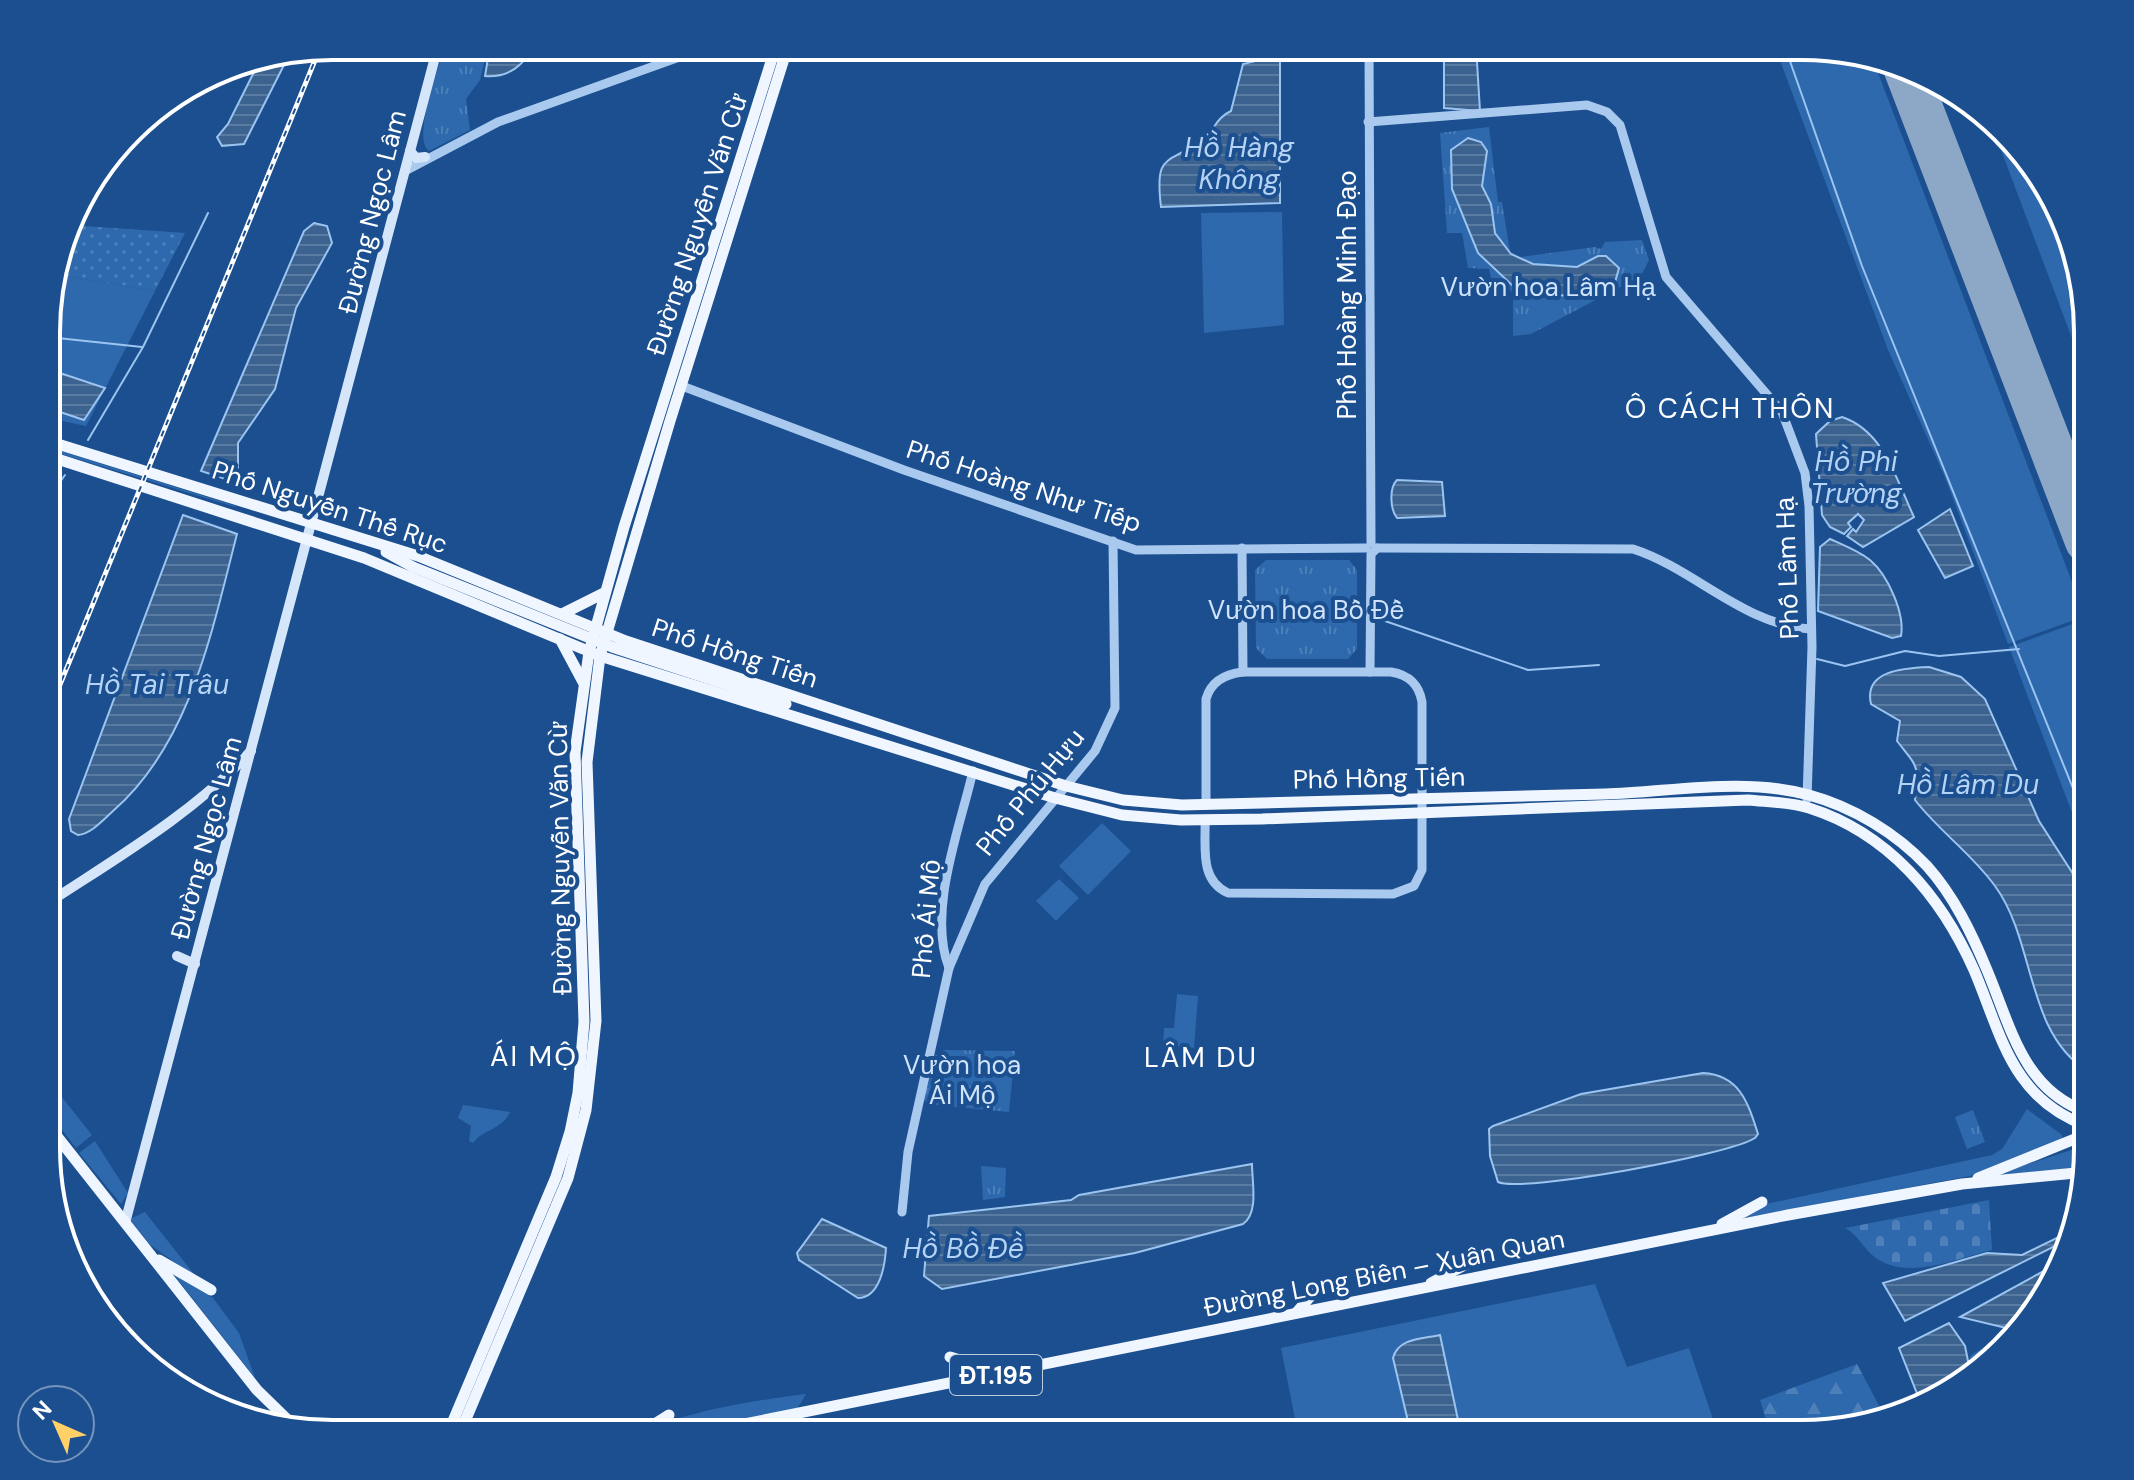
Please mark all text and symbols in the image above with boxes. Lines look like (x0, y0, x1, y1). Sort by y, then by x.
street label: Đường Nguyễn Văn Cừ (638, 88, 756, 360)
street label: Đường Ngọc Lâm (330, 106, 414, 318)
water label: Hồ Hàng Không (1184, 129, 1294, 198)
street label: Phố Hoàng Minh Đạo (1330, 170, 1364, 420)
park label: Vườn hoa Lâm Hạ (1440, 270, 1656, 304)
district label: Ô CÁCH THÔN (1625, 390, 1835, 427)
street label: Phố Hoàng Như Tiếp (902, 432, 1146, 540)
water label: Hồ Phi Trường (1810, 443, 1902, 512)
street label: Phố Nguyễn Thế Rục (208, 453, 452, 561)
street label: Phố Lâm Hạ (1768, 496, 1806, 640)
park label: Vườn hoa Bồ Đề (1208, 593, 1404, 627)
street label: Phố Hồng Tiến (648, 610, 822, 696)
water label: Hồ Tai Trâu (85, 666, 229, 703)
street label: Đường Nguyễn Văn Cừ (541, 721, 579, 995)
street label: Phố Phú Hựu (968, 721, 1092, 863)
street label: Đường Ngọc Lâm (163, 733, 249, 943)
street label: Phố Hồng Tiến (1293, 759, 1465, 797)
water label: Hồ Lâm Du (1897, 766, 2039, 803)
street label: Phố Ái Mộ (904, 858, 948, 980)
district label: ÁI MỘ (490, 1038, 578, 1075)
district label: LÂM DU (1144, 1039, 1258, 1076)
park label: Vườn hoa Ái Mộ (903, 1048, 1021, 1112)
street label: Đường Long Biên – Xuân Quan (1201, 1221, 1567, 1325)
water label: Hồ Bồ Đề (902, 1230, 1024, 1267)
road number: ĐT.195 (950, 1355, 1042, 1395)
north arrow (16, 1384, 96, 1464)
text: N (26, 1394, 58, 1426)

